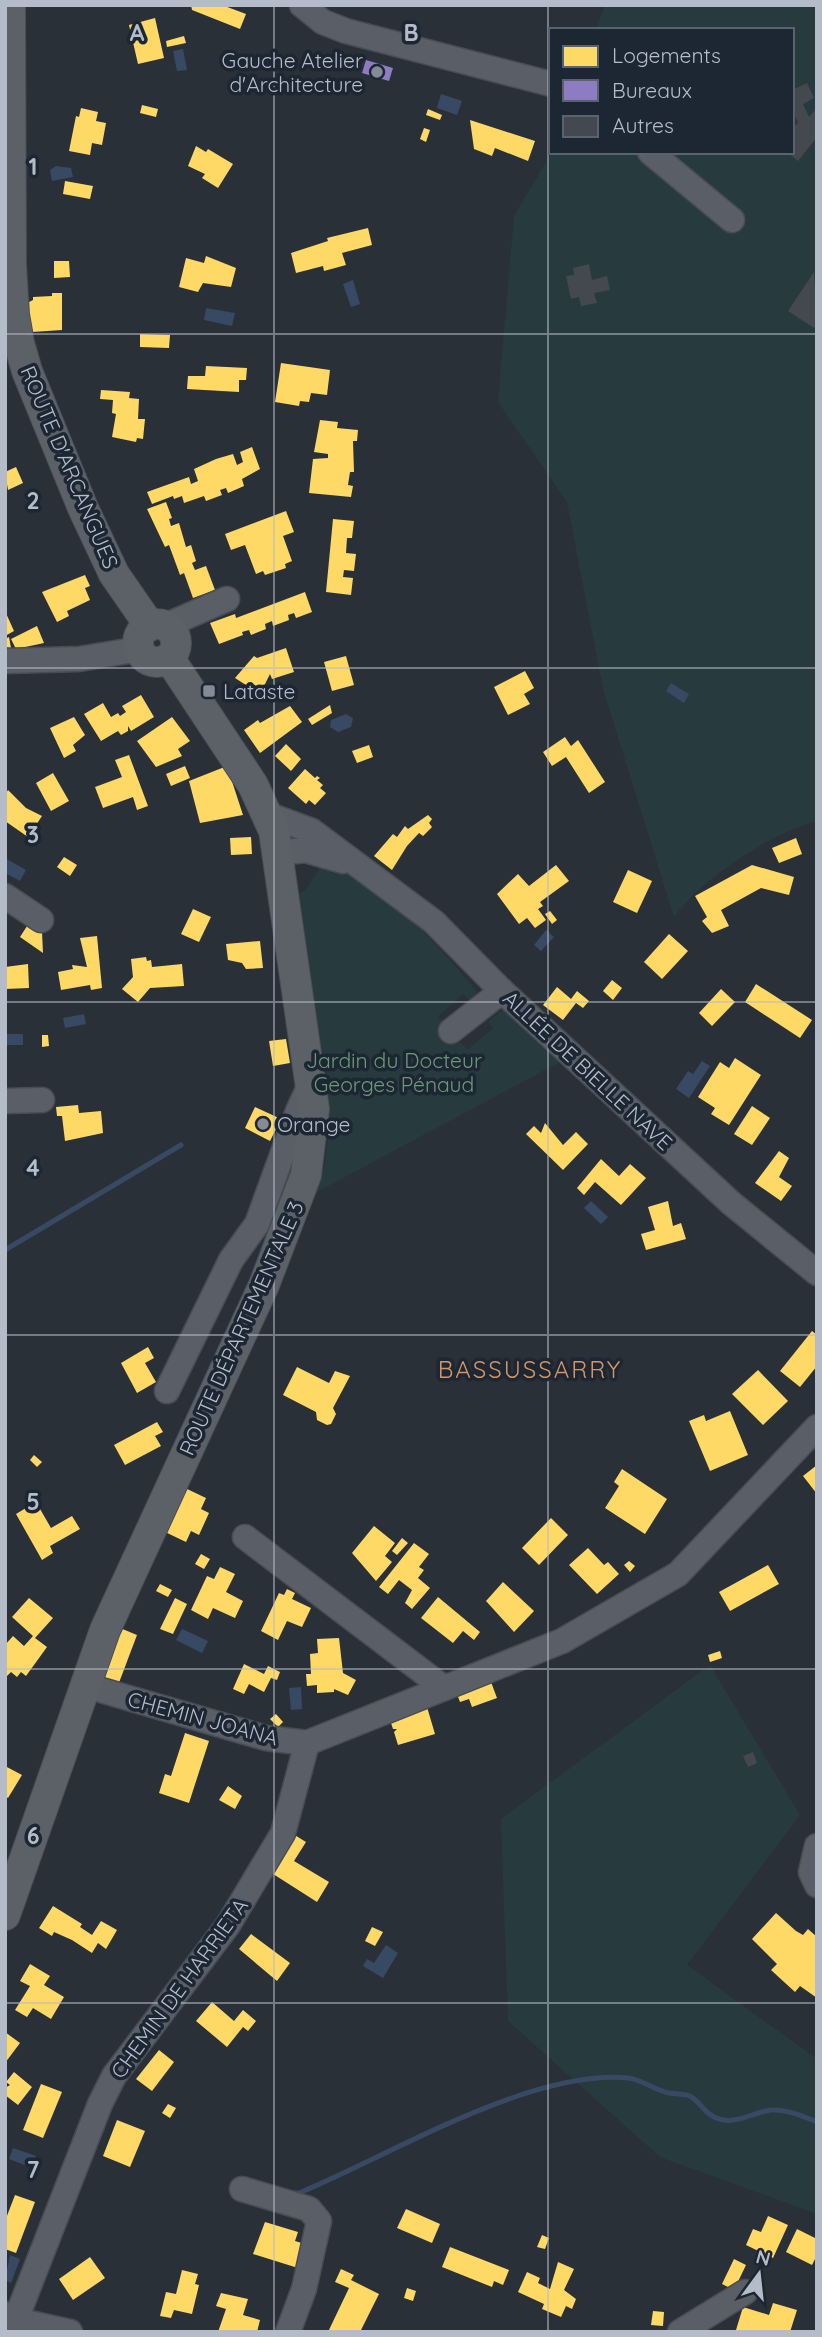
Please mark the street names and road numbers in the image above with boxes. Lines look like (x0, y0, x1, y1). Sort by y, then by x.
street label: ROUTE D'ARCANGUES (15, 362, 125, 572)
street label: ALLÉE DE BIELLE NAVE (498, 985, 678, 1155)
street label: ROUTE DÉPARTEMENTALE 3 (173, 1197, 309, 1459)
street label: CHEMIN JOANA (125, 1685, 281, 1751)
street label: CHEMIN DE HARRIETA (105, 1893, 253, 2083)

